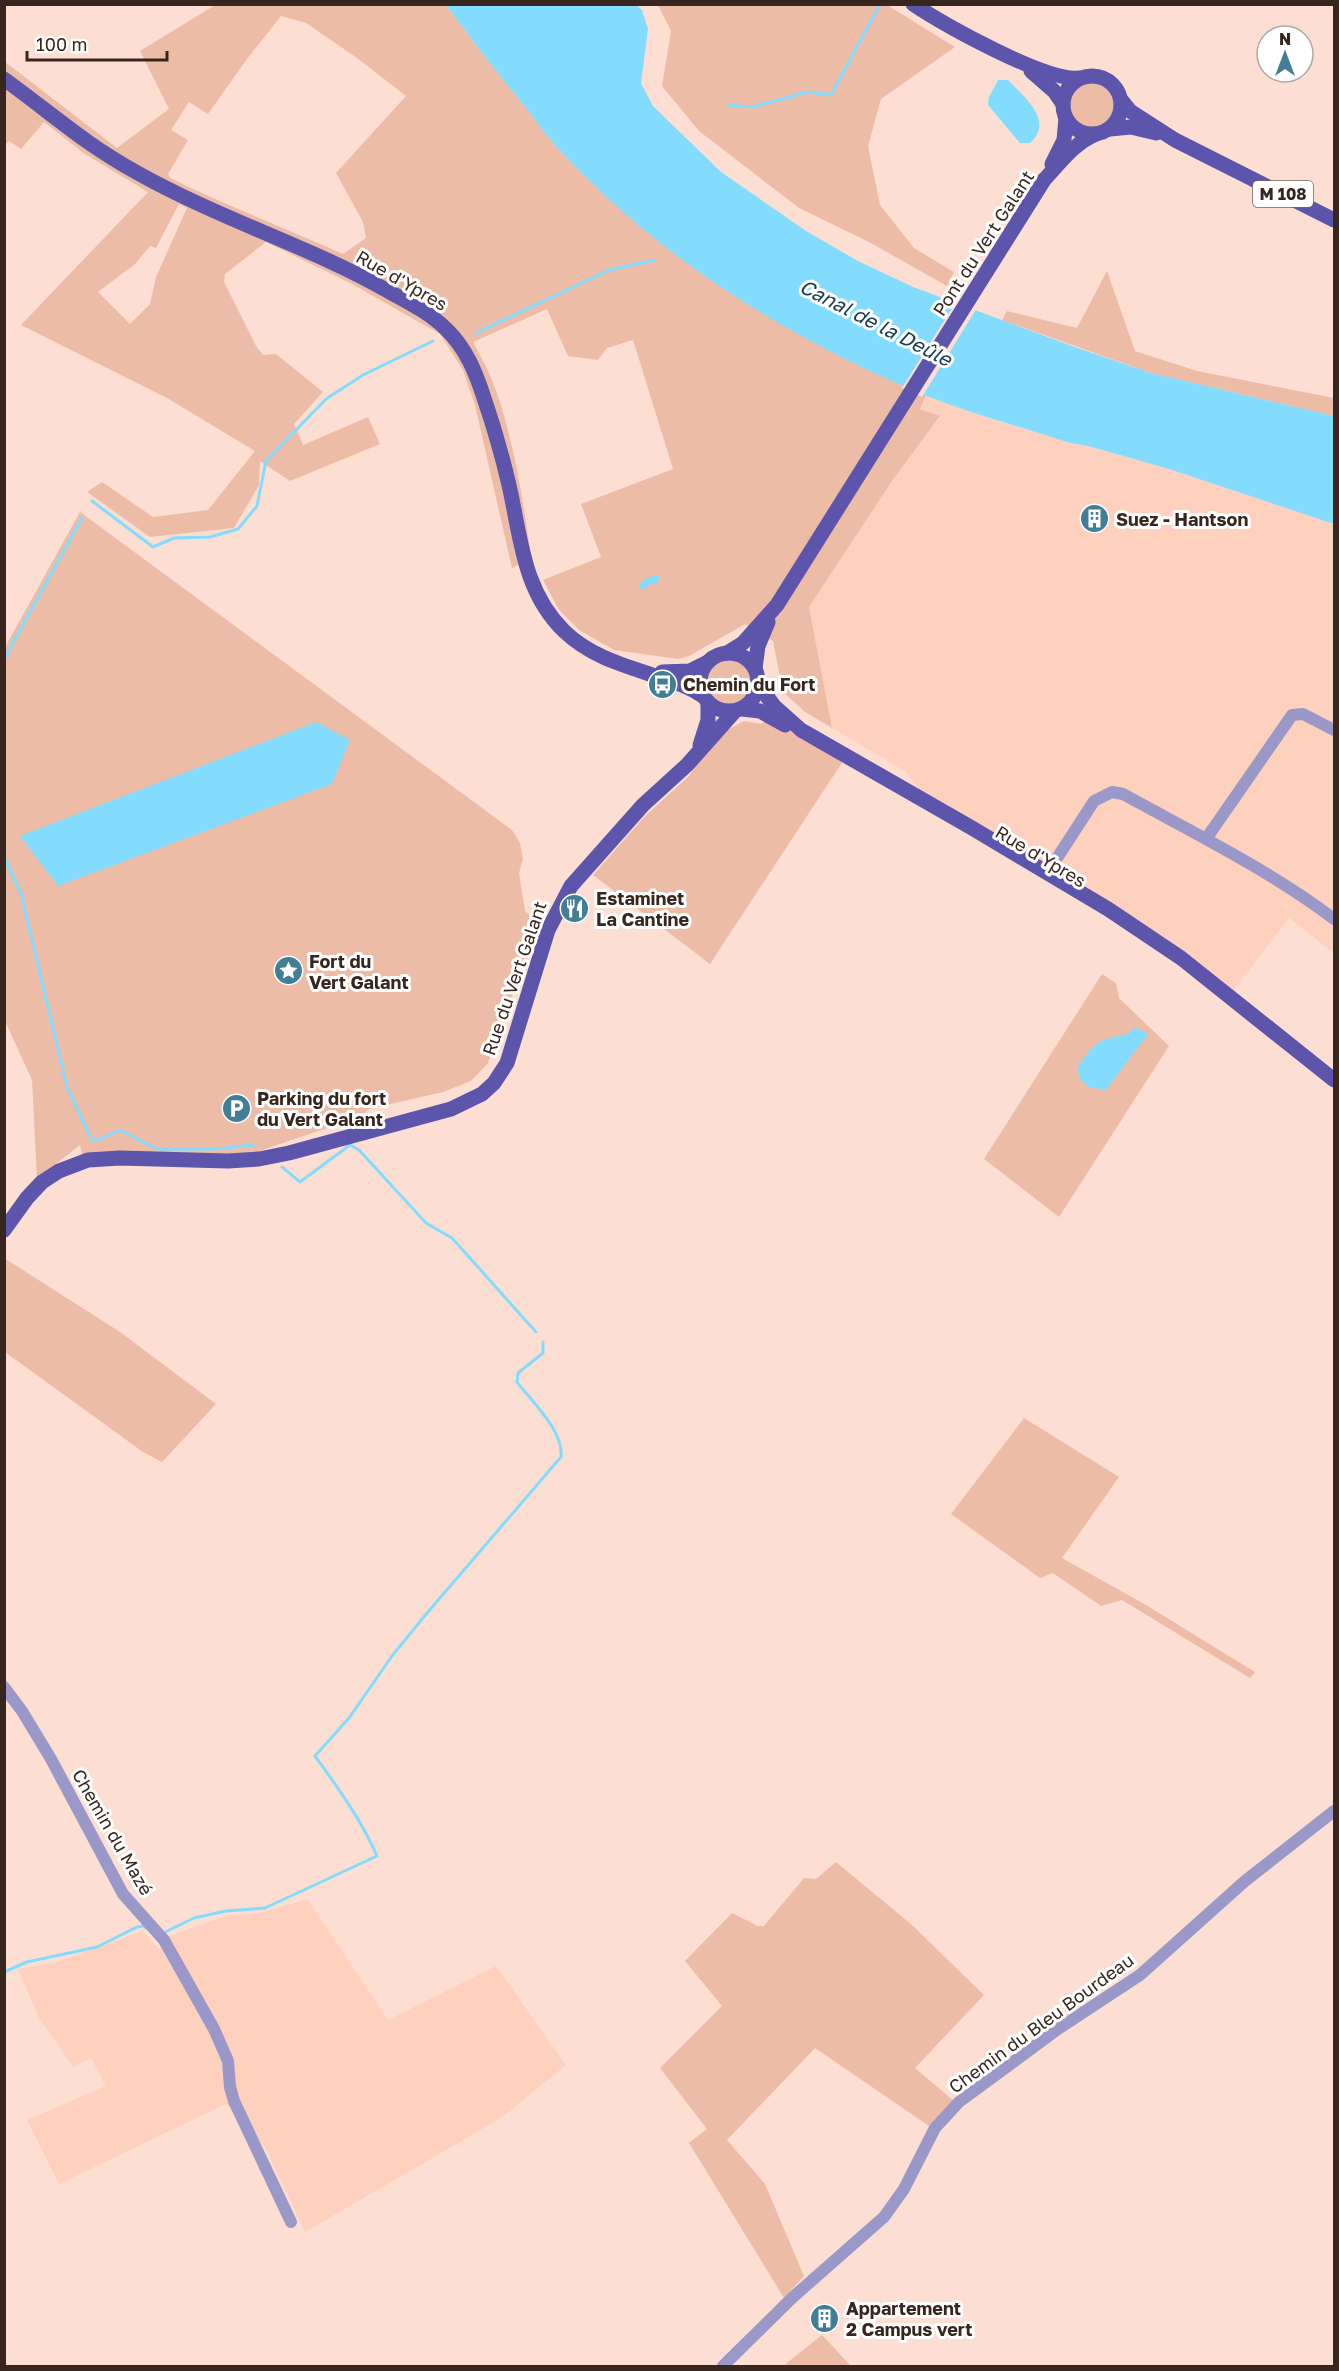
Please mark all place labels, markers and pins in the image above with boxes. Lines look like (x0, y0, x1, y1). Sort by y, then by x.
building icon: Suez - Hantson (1079, 503, 1111, 535)
place label: Suez - Hantson (1116, 508, 1248, 530)
bus stop icon: Chemin du Fort (646, 668, 678, 700)
place label: Chemin du Fort (683, 673, 816, 695)
place label: Estaminet La Cantine (596, 887, 690, 930)
restaurant icon: Estaminet La Cantine (559, 892, 591, 924)
place label: Fort du Vert Galant (309, 950, 409, 993)
place icon: Fort du Vert Galant (272, 955, 304, 987)
place label: Parking du fort du Vert Galant (257, 1087, 386, 1130)
parking icon: Parking du fort du Vert Galant (220, 1092, 252, 1124)
place label: Appartement 2 Campus vert (846, 2297, 972, 2340)
building icon: Appartement 2 Campus vert (809, 2302, 841, 2334)

